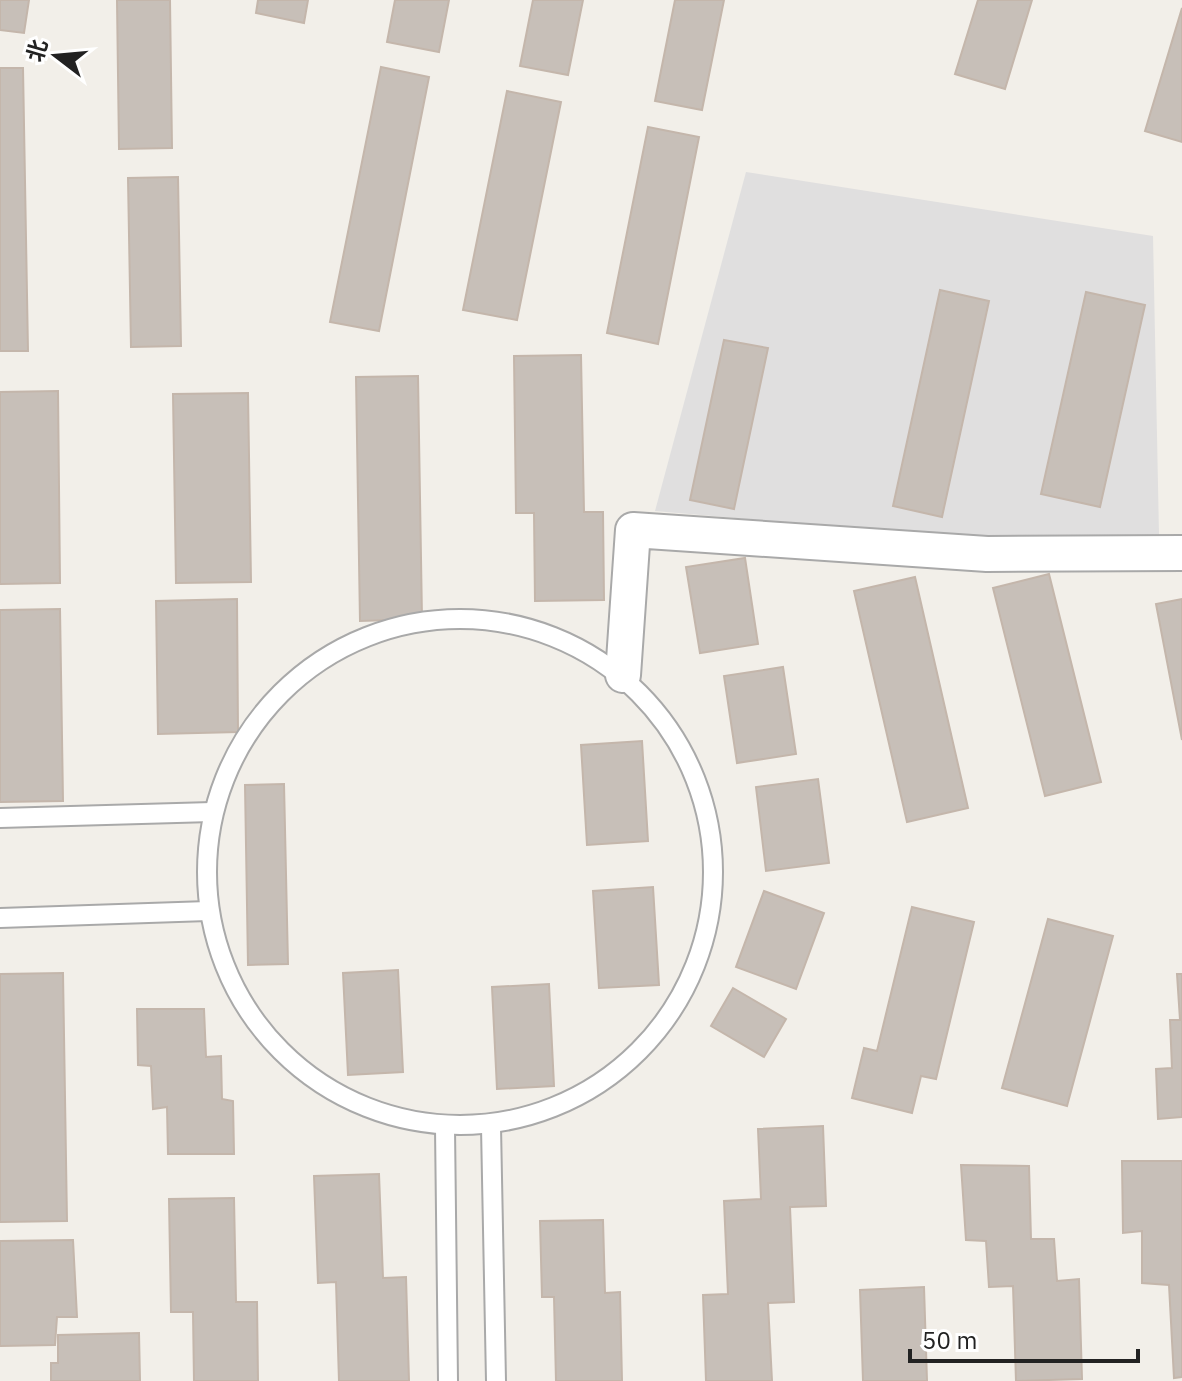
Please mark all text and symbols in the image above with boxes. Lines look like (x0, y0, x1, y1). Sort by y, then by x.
north arrow (16, 16, 96, 96)
text: 北 (19, 36, 53, 65)
scale bar (910, 1313, 1138, 1363)
text: 50 m (922, 1324, 977, 1356)

